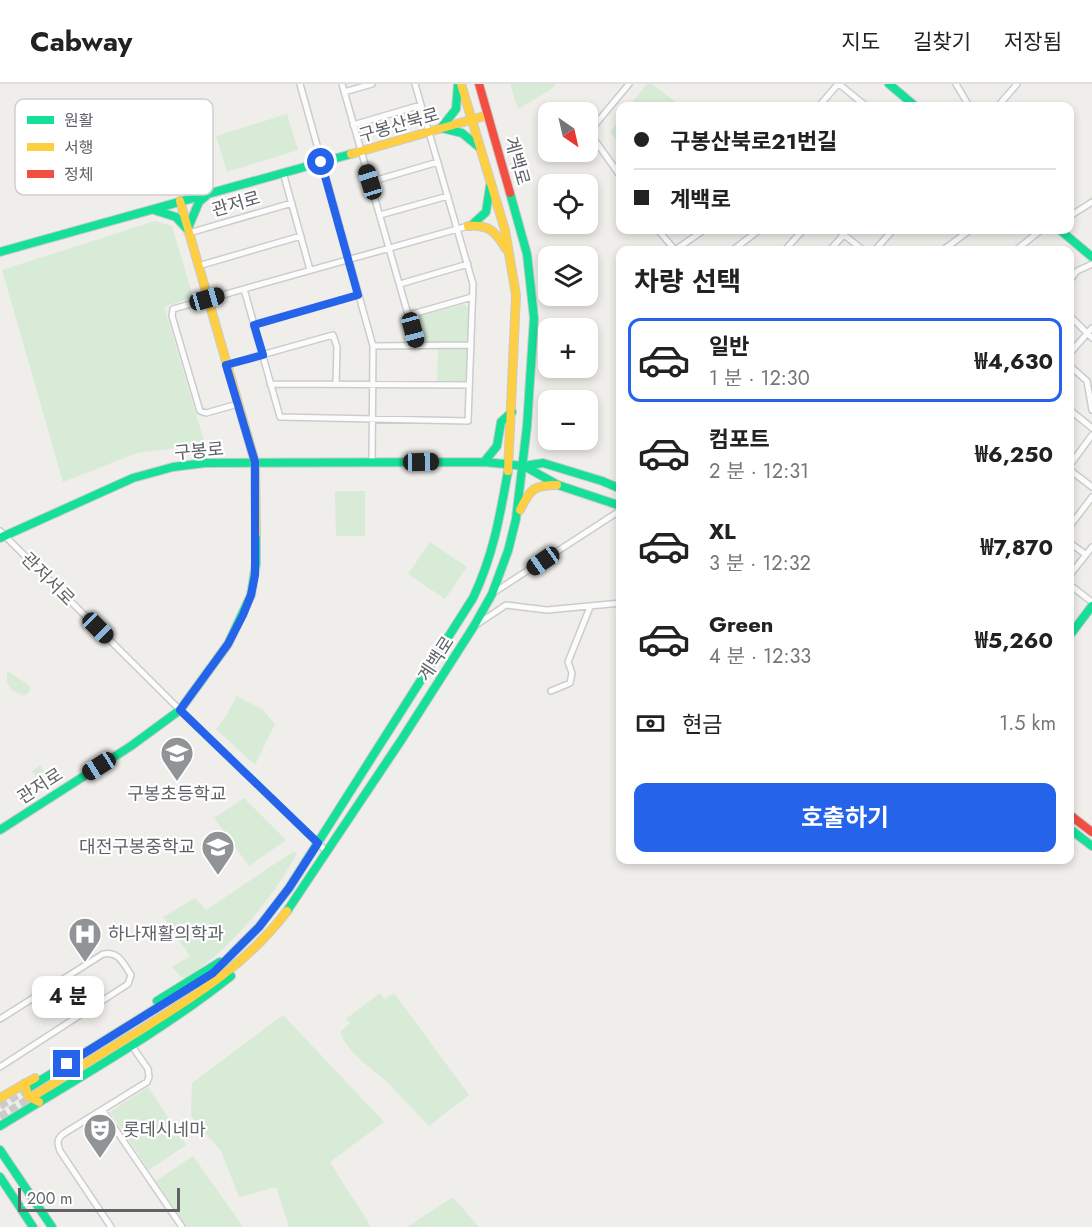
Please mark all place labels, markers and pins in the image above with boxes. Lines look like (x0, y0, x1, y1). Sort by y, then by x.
school or university icon: 구봉초등학교 (159, 735, 195, 782)
place label: 구봉초등학교 (127, 781, 227, 807)
school or university icon: 대전구봉중학교 (200, 829, 236, 876)
place label: 대전구봉중학교 (79, 834, 195, 860)
hospital icon: 하나재활의학과 (67, 916, 103, 963)
place label: 하나재활의학과 (108, 921, 224, 947)
theatre icon: 롯데시네마 (82, 1112, 118, 1159)
place label: 롯데시네마 (123, 1117, 206, 1143)

